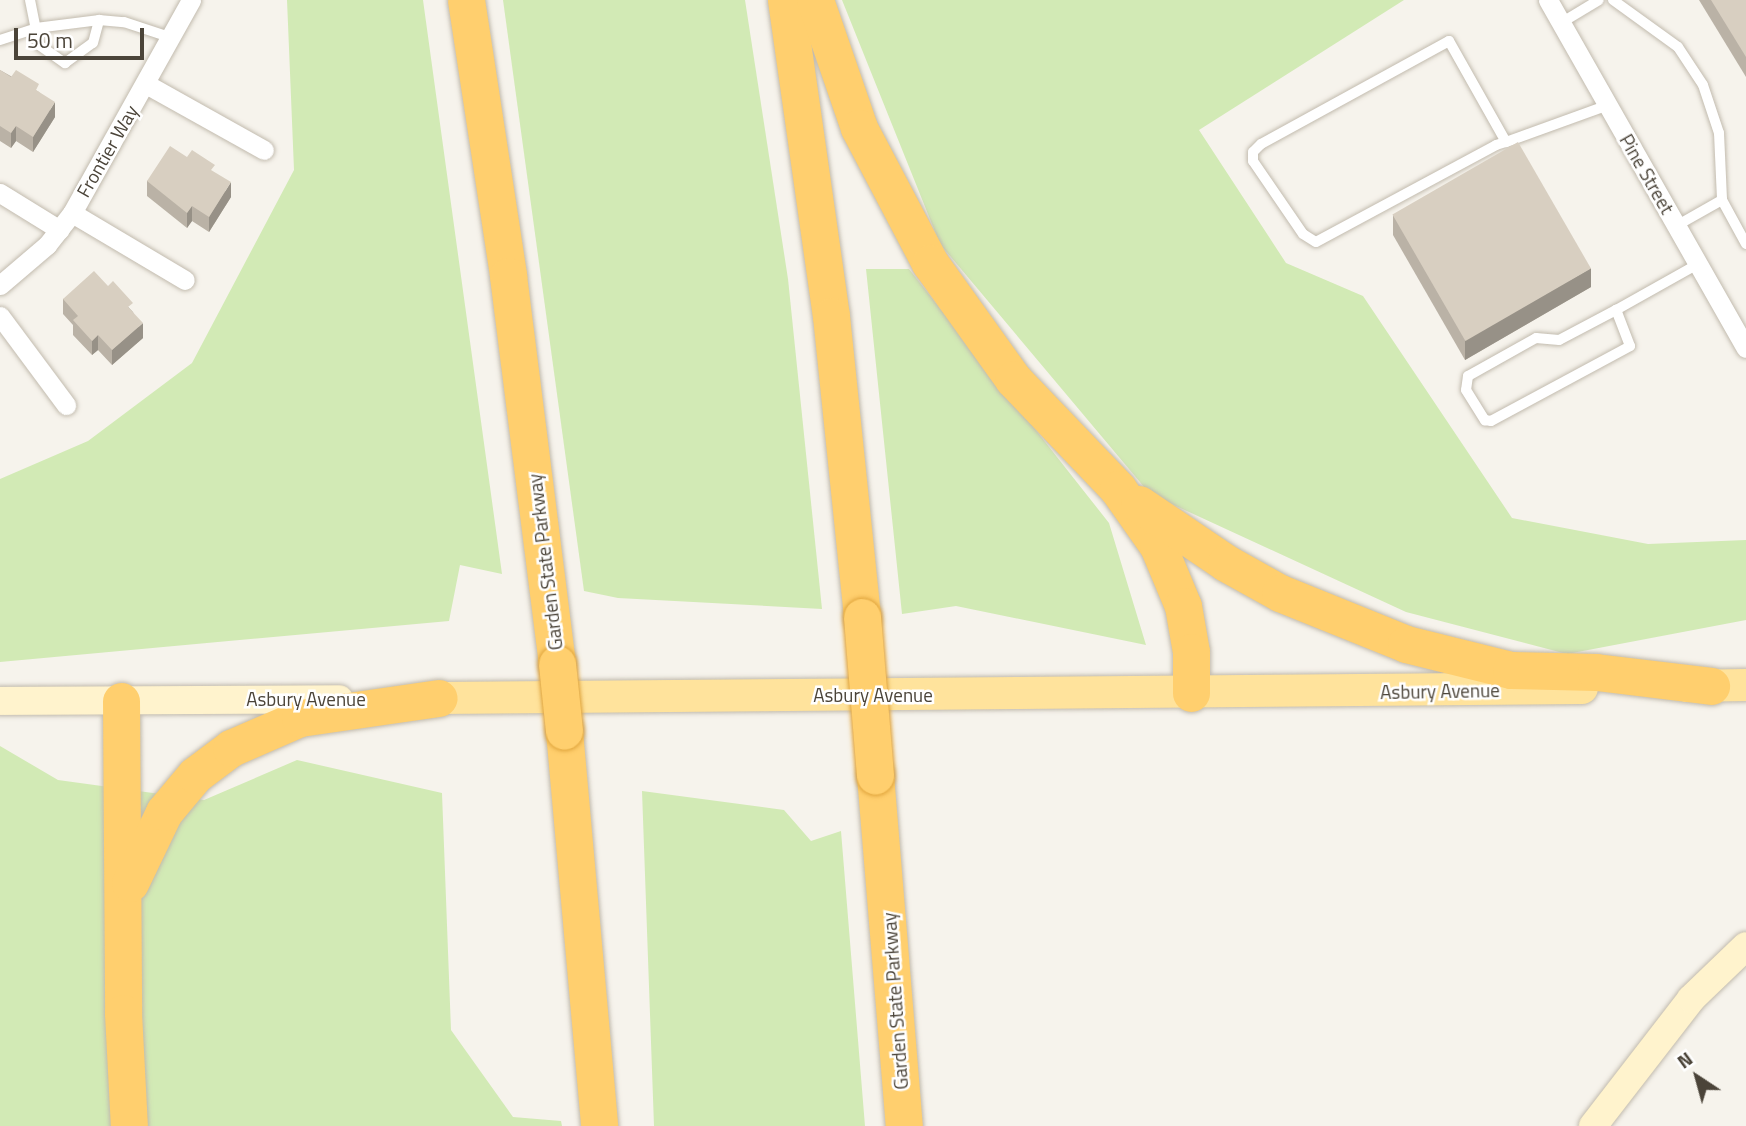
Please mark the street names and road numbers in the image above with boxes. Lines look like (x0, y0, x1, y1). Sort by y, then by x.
street label: Frontier Way (72, 101, 142, 201)
street label: Pine Street (1615, 130, 1679, 218)
street label: Garden State Parkway (523, 472, 567, 652)
street label: Asbury Avenue (1380, 679, 1500, 703)
street label: Asbury Avenue (813, 684, 933, 706)
street label: Asbury Avenue (246, 688, 366, 710)
street label: Garden State Parkway (877, 912, 913, 1090)

